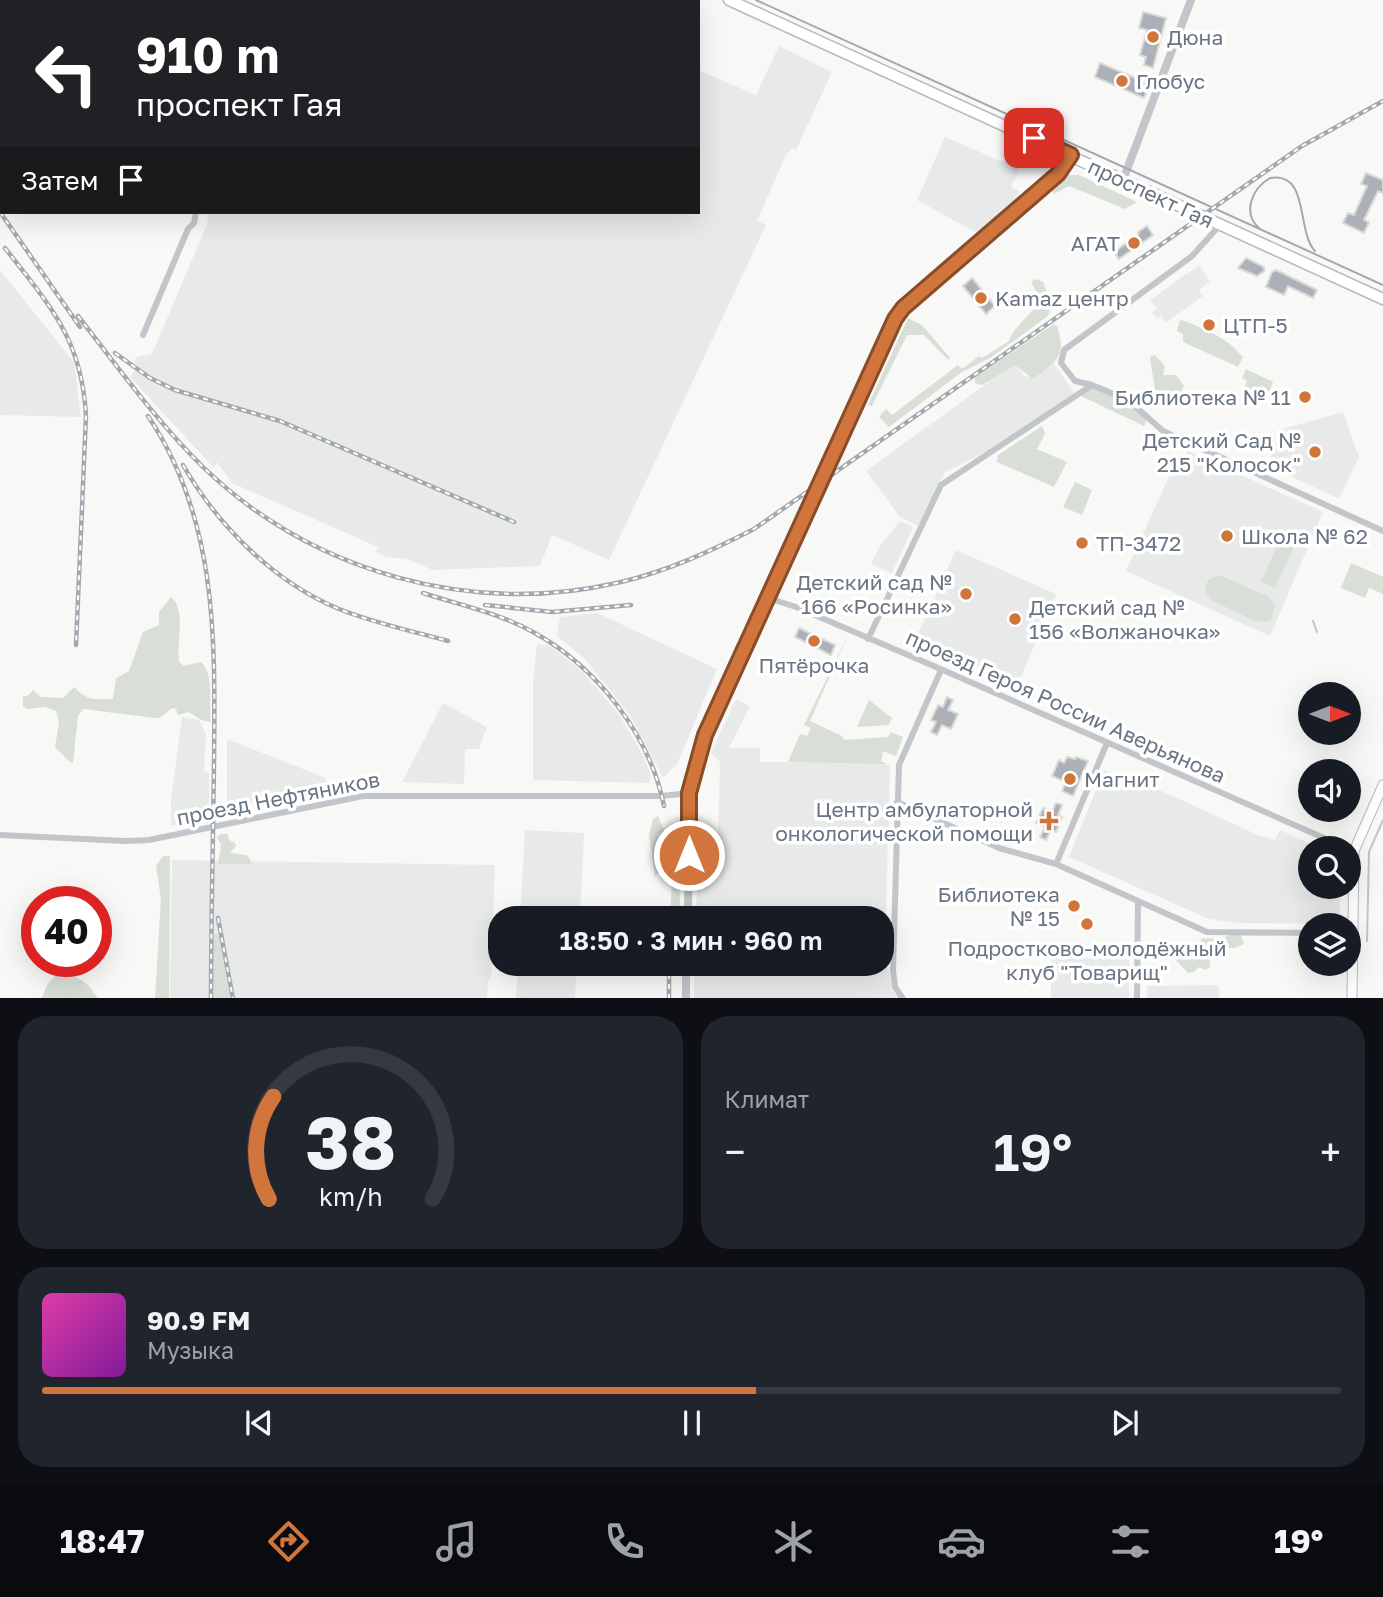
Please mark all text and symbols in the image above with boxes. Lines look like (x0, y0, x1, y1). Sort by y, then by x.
place label: Дюна (1167, 24, 1223, 50)
text: 910 m (136, 25, 279, 84)
icon: left (21, 28, 112, 119)
marker: Дюна (1145, 29, 1161, 45)
place label: Глобус (1136, 68, 1205, 94)
marker: Глобус (1114, 73, 1130, 89)
text: проспект Гая (136, 85, 342, 123)
pin (1004, 108, 1064, 168)
icon: arrive (1015, 119, 1053, 157)
street label: проспект Гая (1084, 153, 1218, 233)
icon: arrive (112, 161, 150, 199)
text: Затем (21, 165, 98, 196)
place label: АГАТ (1071, 230, 1120, 256)
marker: АГАТ (1126, 235, 1142, 251)
place label: Kamaz центр (995, 285, 1129, 311)
marker: Kamaz центр (973, 290, 989, 306)
place label: ЦТП-5 (1223, 312, 1288, 338)
marker: ЦТП-5 (1201, 317, 1217, 333)
place label: Библиотека № 11 (1115, 384, 1291, 410)
marker: Библиотека № 11 (1297, 389, 1313, 405)
place label: Детский Сад № 215 "Колосок" (1142, 427, 1301, 477)
marker: Детский Сад № 215 "Колосок" (1307, 444, 1323, 460)
place label: Школа № 62 (1241, 523, 1368, 549)
marker: Школа № 62 (1219, 528, 1235, 544)
place label: ТП-3472 (1096, 530, 1181, 556)
marker: ТП-3472 (1074, 535, 1090, 551)
place label: Детский сад № 166 «Росинка» (796, 569, 952, 619)
marker: Детский сад № 166 «Росинка» (958, 586, 974, 602)
place label: Детский сад № 156 «Волжаночка» (1029, 594, 1220, 644)
marker: Детский сад № 156 «Волжаночка» (1007, 611, 1023, 627)
street label: проезд Героя России Аверьянова (902, 624, 1230, 788)
marker: Пятёрочка (806, 633, 822, 649)
place label: Пятёрочка (759, 652, 869, 678)
north arrow (1298, 682, 1362, 746)
map controls (1298, 682, 1361, 976)
button: sound (1298, 759, 1361, 822)
street label: проезд Нефтяников (174, 766, 382, 830)
place label: Магнит (1084, 766, 1160, 792)
marker: Магнит (1062, 771, 1078, 787)
place label: Центр амбулаторной онкологической помощи (775, 796, 1033, 846)
marker: Центр амбулаторной онкологической помощи (1039, 811, 1059, 831)
position arrow (652, 818, 726, 892)
button: search (1298, 836, 1361, 899)
place label: Библиотека № 15 (937, 881, 1060, 931)
speed limit sign: 40 (21, 886, 112, 977)
marker: Библиотека № 15 (1066, 898, 1082, 914)
button: layers (1298, 913, 1361, 976)
marker: Подростково-молодёжный клуб "Товарищ" (1079, 916, 1095, 932)
text: 18:50 · 3 мин · 960 m (560, 925, 822, 956)
place label: Подростково-молодёжный клуб "Товарищ" (947, 935, 1227, 985)
text: Климат (725, 1085, 809, 1113)
text: 38 (305, 1098, 396, 1185)
text: 19° (993, 1120, 1072, 1182)
text: − (725, 1129, 745, 1174)
text: + (1320, 1129, 1341, 1174)
text: km/h (318, 1180, 382, 1211)
text: 90.9 FM (147, 1305, 250, 1336)
text: Музыка (147, 1336, 234, 1364)
icon: previous (240, 1404, 278, 1442)
icon: pause (673, 1404, 711, 1442)
icon: next (1106, 1404, 1144, 1442)
icon: directions (264, 1517, 313, 1566)
icon: music (432, 1517, 481, 1566)
icon: phone (600, 1517, 649, 1566)
icon: climate (769, 1517, 818, 1566)
icon: car (937, 1517, 986, 1566)
icon: filters (1106, 1517, 1155, 1566)
text: 18:47 (60, 1522, 144, 1560)
text: 19° (1274, 1522, 1323, 1560)

